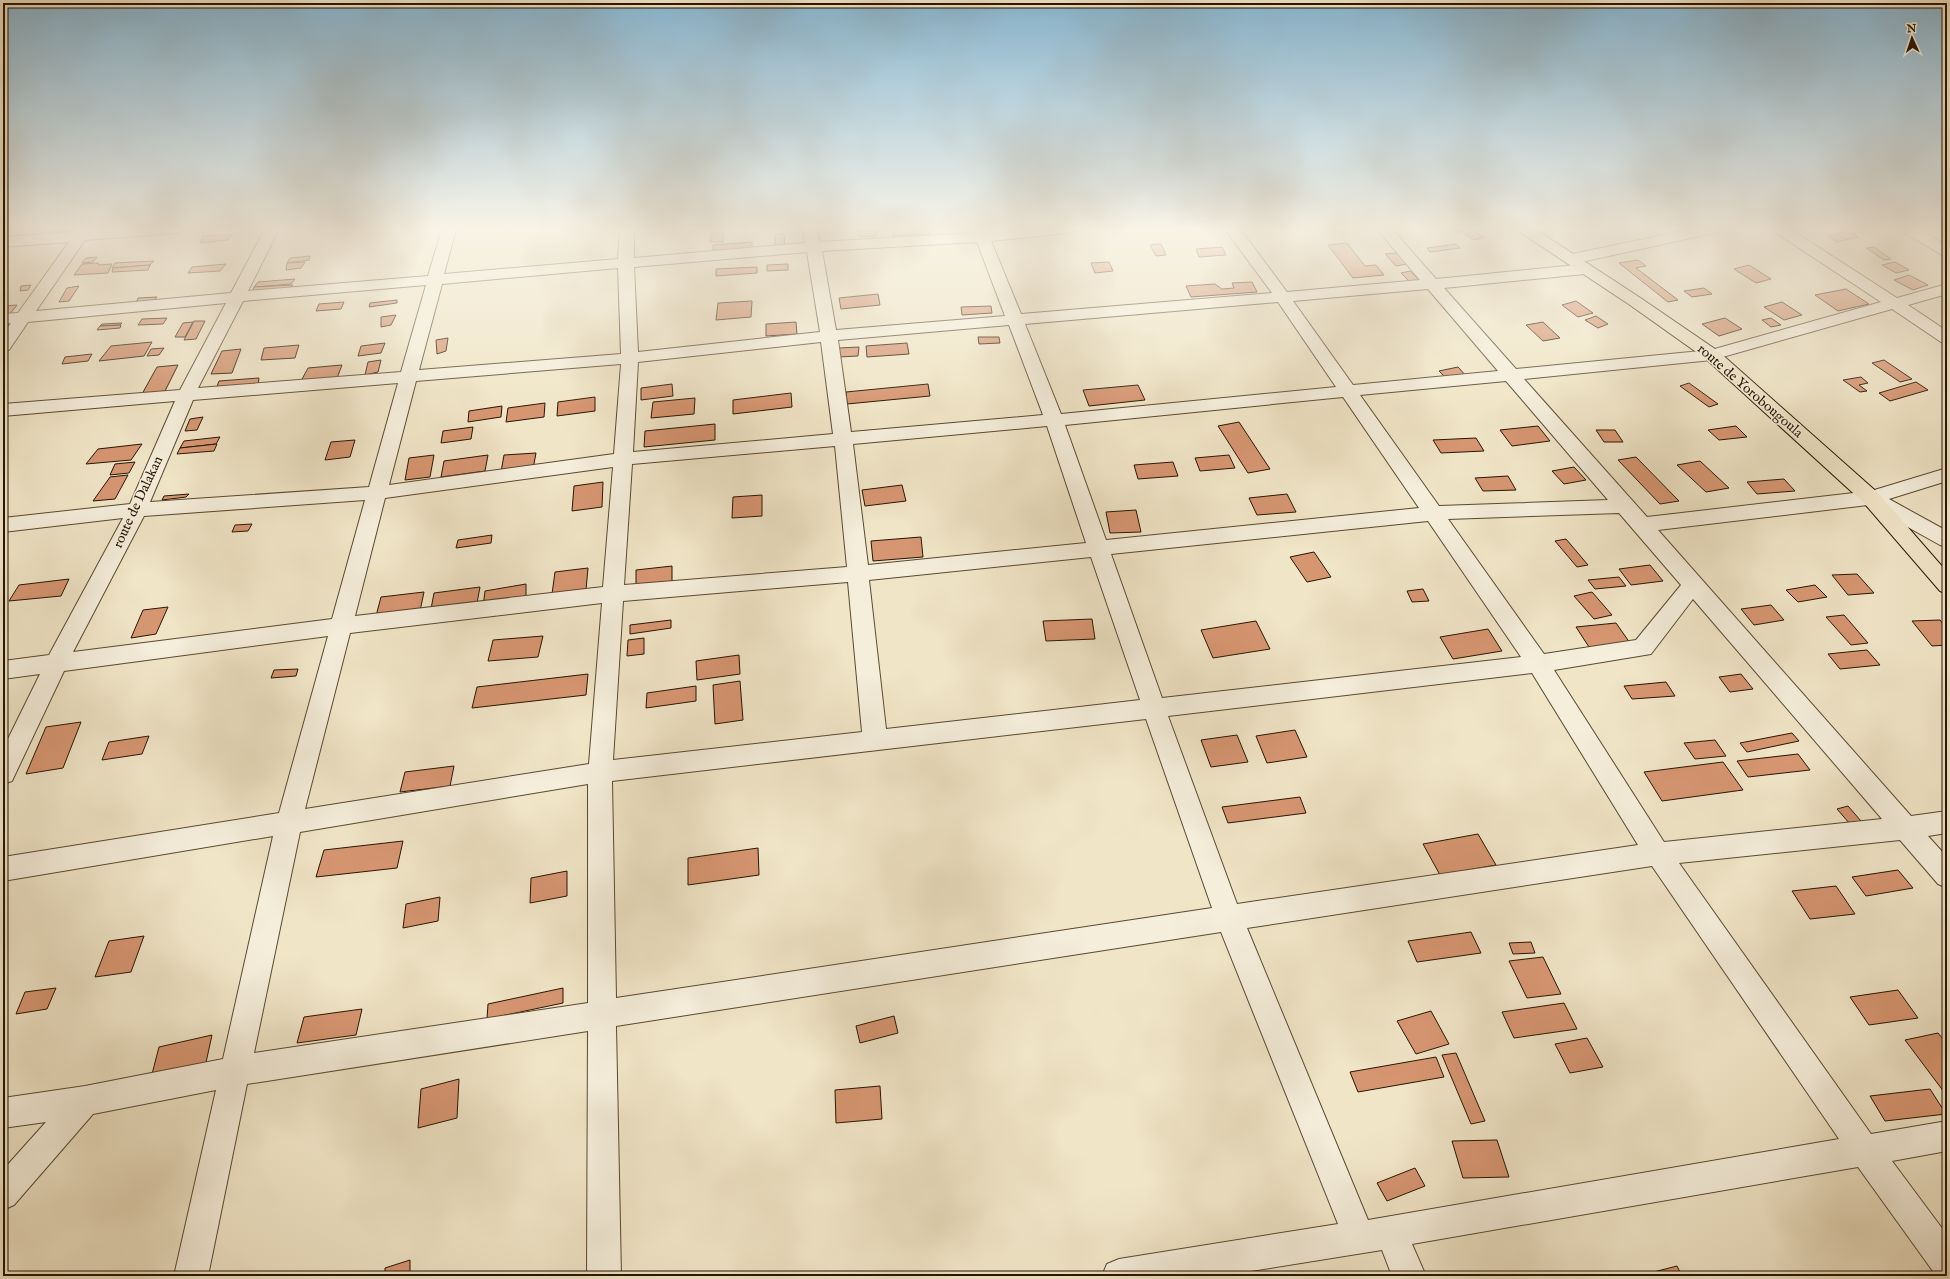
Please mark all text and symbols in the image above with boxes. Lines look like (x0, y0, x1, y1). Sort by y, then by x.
north arrow (1892, 18, 1932, 58)
text: N (1905, 22, 1917, 36)
street label: route de Yorobougoula (1693, 340, 1807, 443)
street label: route de Dalakan (109, 453, 167, 551)

